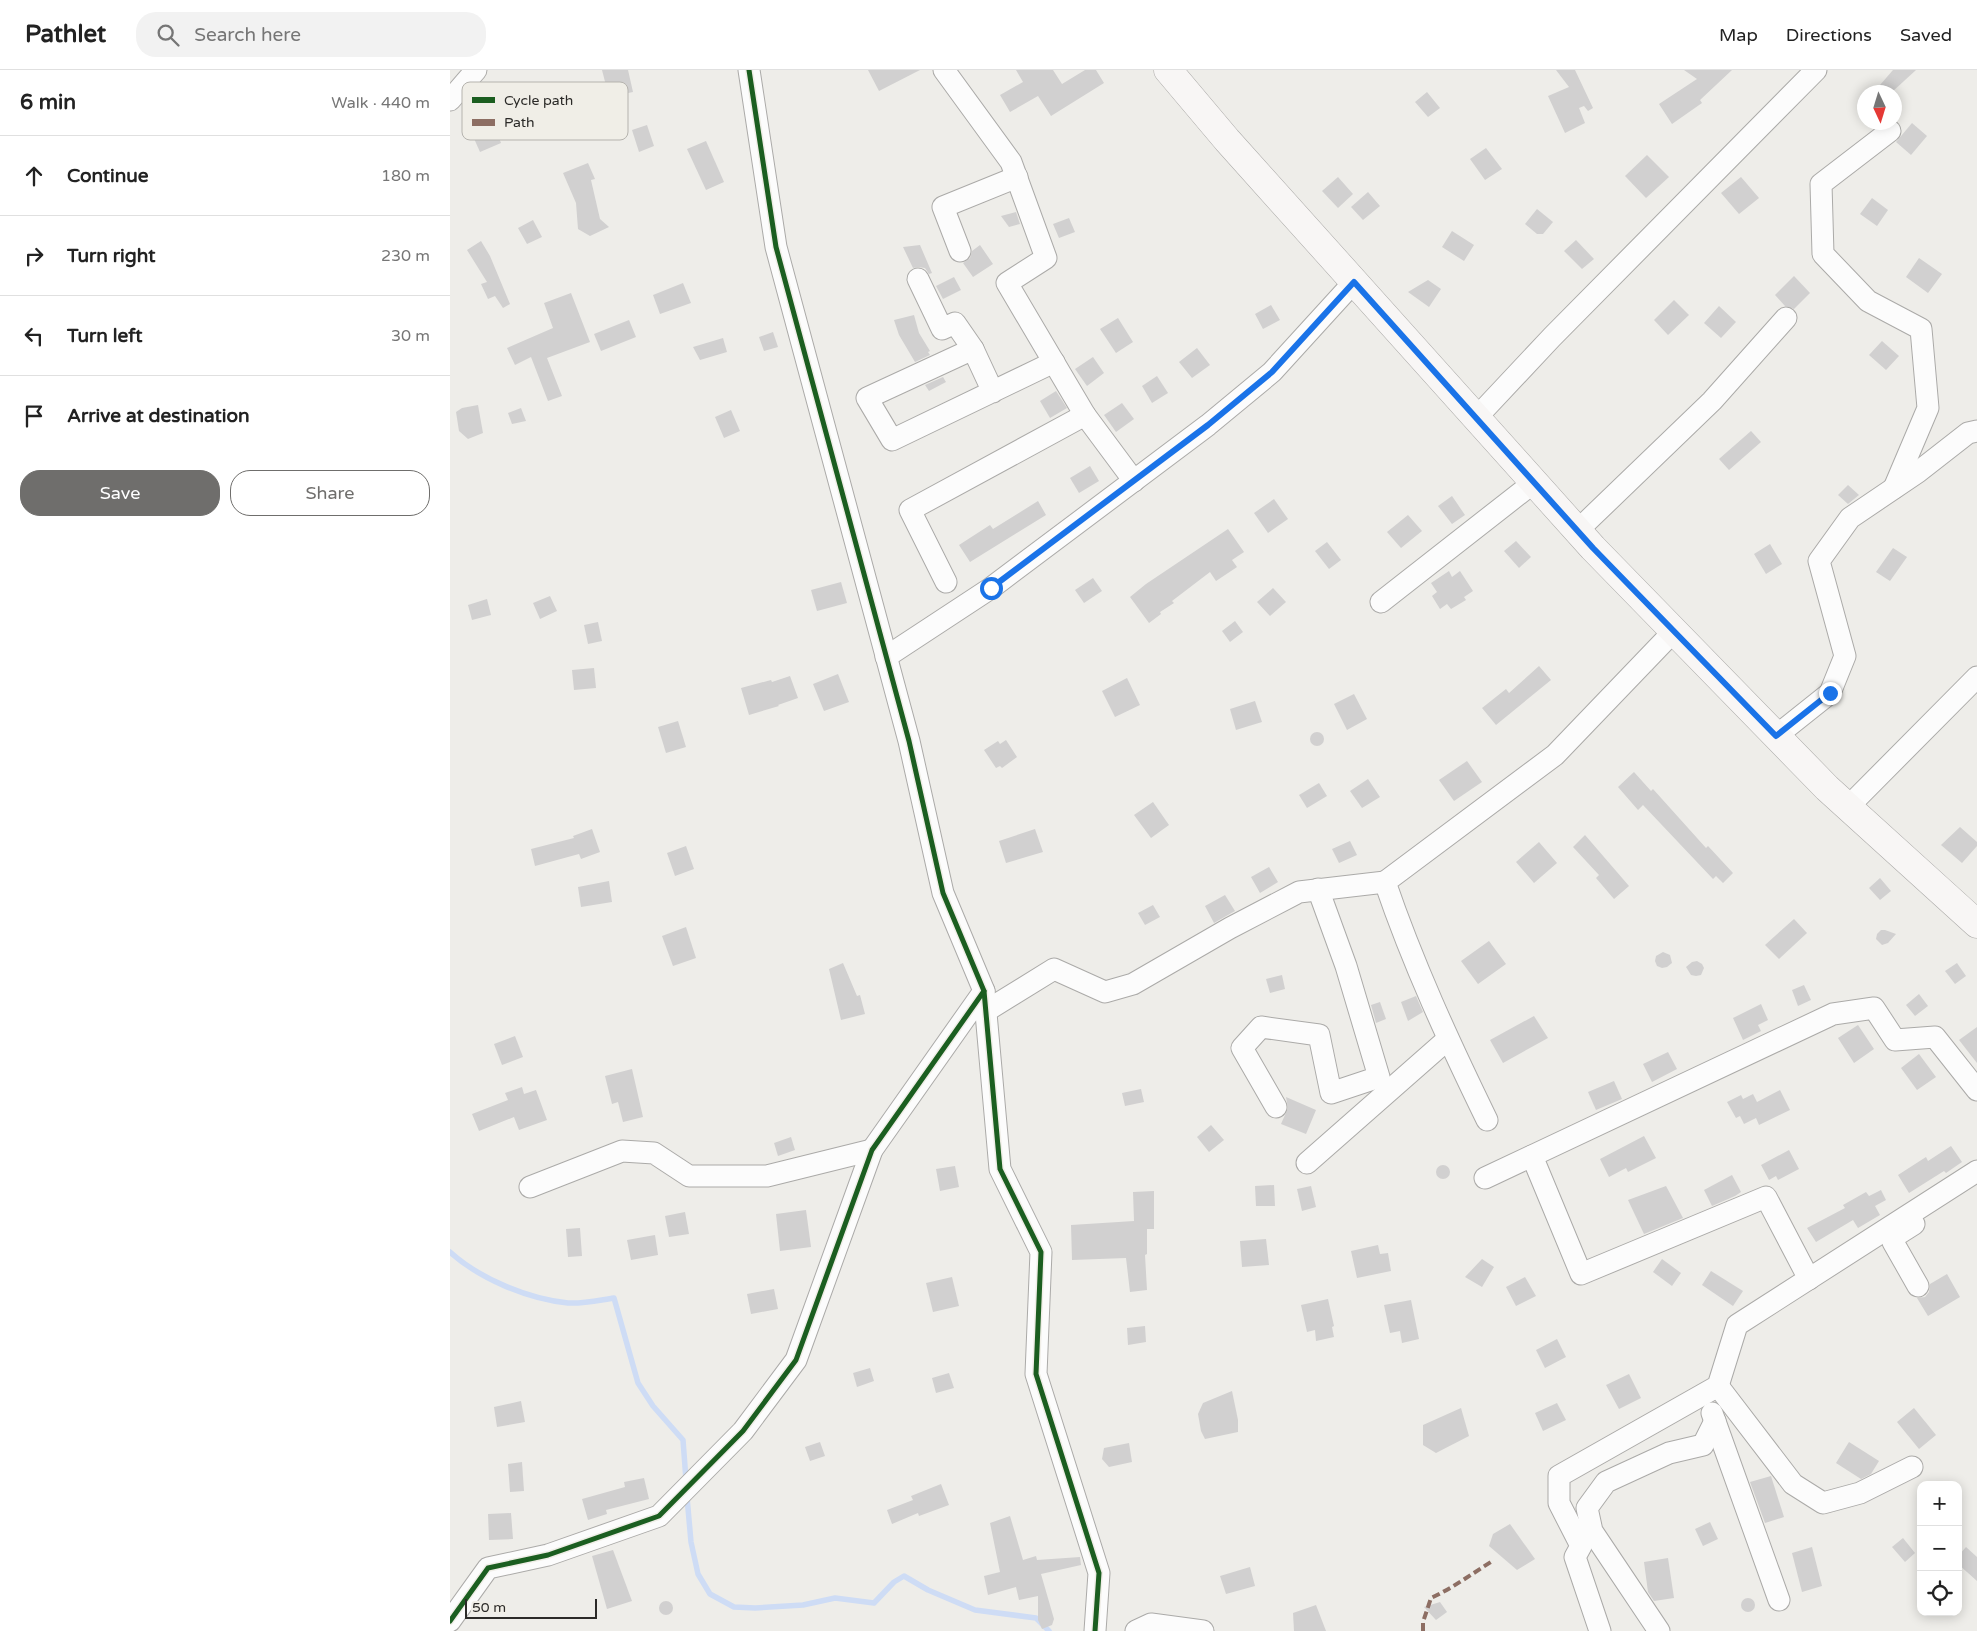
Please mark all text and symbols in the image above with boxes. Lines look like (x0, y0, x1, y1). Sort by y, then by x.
search box (136, 12, 486, 57)
text: Pathlet (25, 20, 106, 49)
icon: search (154, 21, 182, 49)
text: Search here (194, 24, 301, 46)
text: Map (1719, 24, 1758, 46)
text: Directions (1786, 24, 1872, 46)
text: Saved (1900, 24, 1952, 46)
legend (462, 82, 628, 140)
north arrow (1857, 85, 1902, 130)
text: 6 min (20, 90, 76, 115)
text: Cycle path (504, 92, 573, 109)
text: Walk · 440 m (331, 93, 430, 113)
text: Path (504, 114, 535, 131)
icon: ahead (20, 162, 48, 190)
text: Continue (67, 165, 149, 187)
text: 180 m (381, 166, 430, 186)
icon: right (20, 242, 48, 270)
text: Turn right (67, 245, 155, 267)
text: 230 m (381, 246, 430, 266)
icon: left (20, 322, 48, 350)
text: Turn left (67, 325, 143, 347)
text: 30 m (391, 326, 430, 346)
icon: arrive (20, 402, 48, 430)
text: Arrive at destination (67, 405, 250, 427)
button: Save (20, 470, 220, 516)
button: Share (230, 470, 430, 516)
route start (980, 577, 1003, 600)
route end (1819, 682, 1842, 705)
map controls (1917, 1481, 1962, 1616)
button: + (1917, 1481, 1962, 1526)
button: − (1917, 1526, 1962, 1571)
button: locate (1917, 1571, 1962, 1616)
scale bar (465, 1596, 598, 1619)
text: 50 m (472, 1599, 506, 1616)

